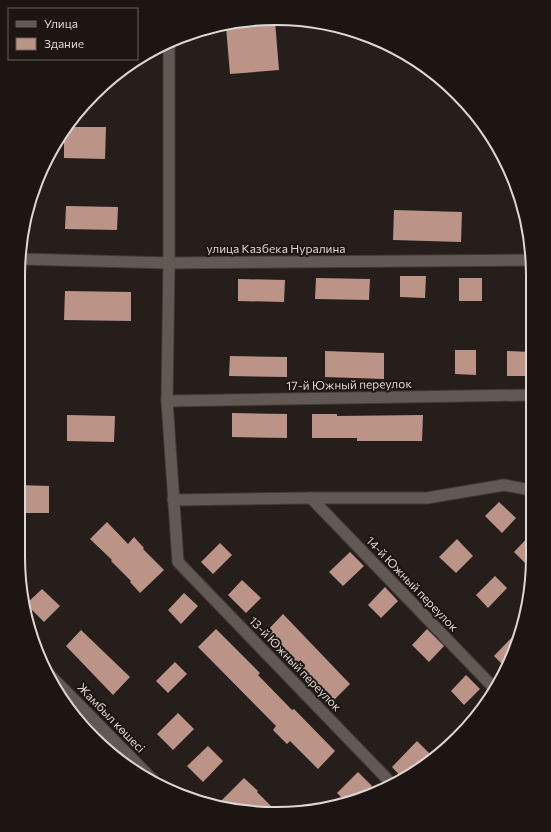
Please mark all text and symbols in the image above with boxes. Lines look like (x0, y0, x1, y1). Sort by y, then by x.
legend (8, 8, 138, 60)
text: Улица (44, 16, 78, 30)
text: Здание (44, 36, 84, 50)
street label: улица Казбека Нуралина (206, 241, 346, 255)
street label: 17-й Южный переулок (286, 376, 412, 392)
street label: 14-й Южный переулок (364, 533, 462, 634)
street label: 13-й Южный переулок (247, 613, 345, 714)
street label: Жамбыл көшесі (75, 680, 148, 755)

